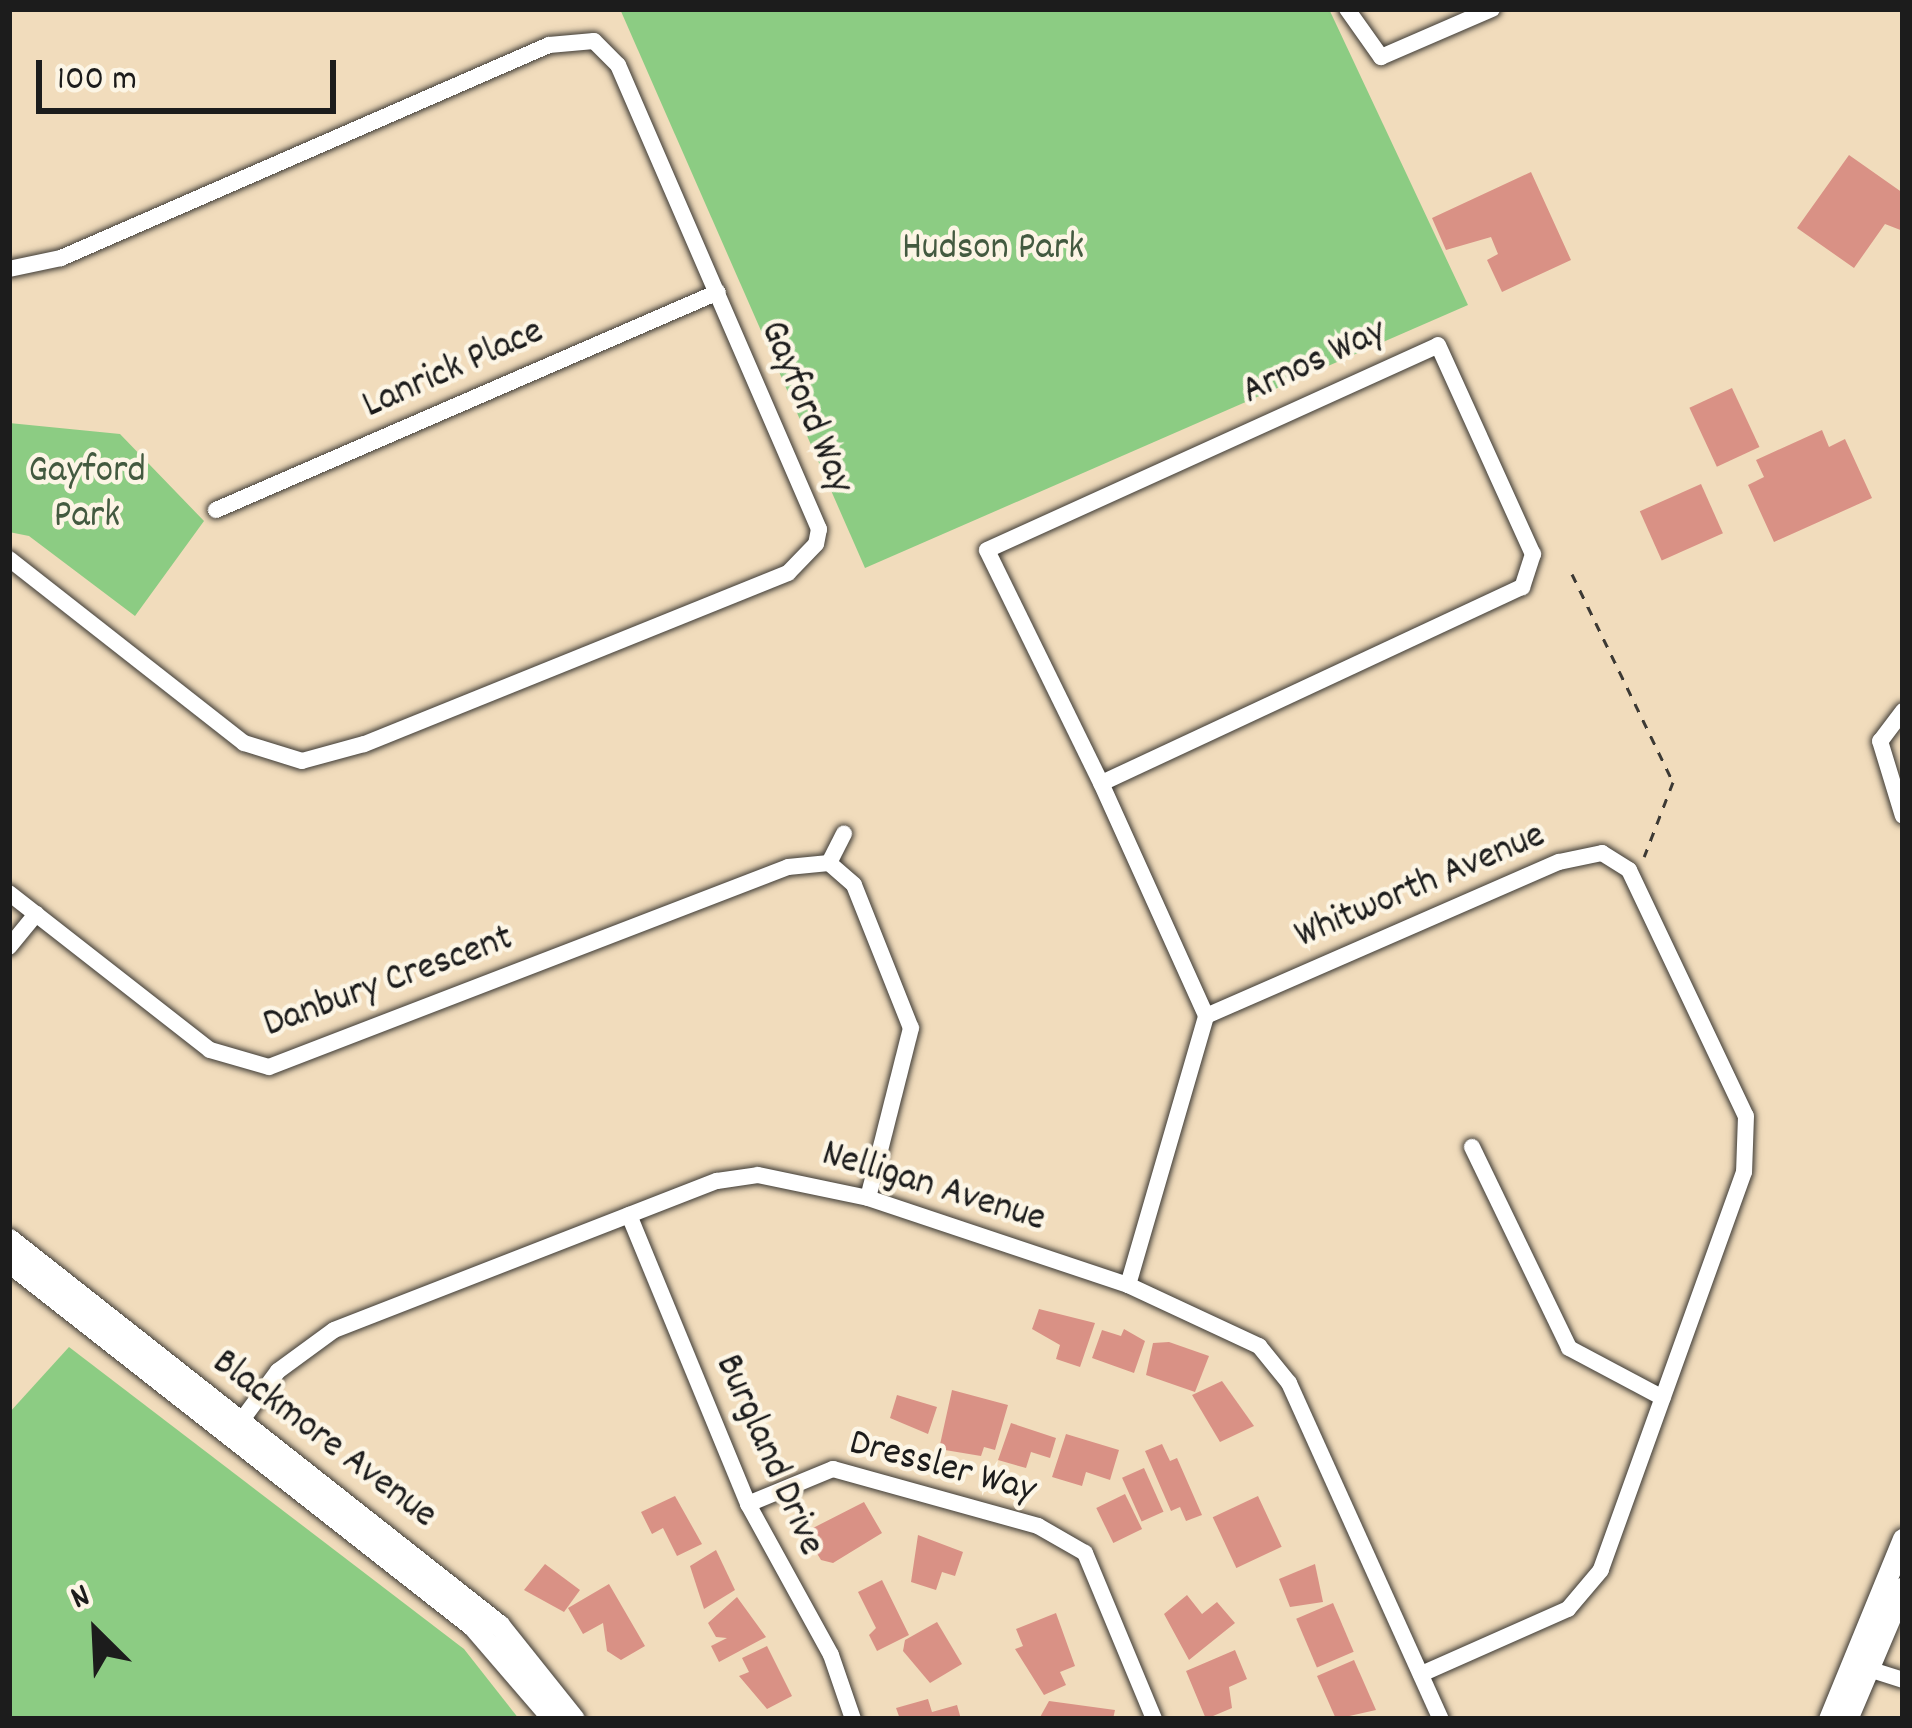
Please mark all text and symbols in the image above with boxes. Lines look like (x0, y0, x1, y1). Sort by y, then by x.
scale bar (42, 36, 342, 110)
text: 100 m (57, 55, 137, 107)
park label: Hudson Park (902, 227, 1084, 273)
street label: Lanrick Place (357, 310, 551, 432)
street label: Arnos Way (1236, 310, 1394, 418)
street label: Gayford Way (747, 315, 861, 501)
park label: Gayford Park (28, 451, 146, 542)
street label: Whitworth Avenue (1289, 814, 1553, 962)
street label: Danbury Crescent (258, 917, 520, 1051)
street label: Nelligan Avenue (816, 1133, 1050, 1245)
street label: Blackmore Avenue (201, 1341, 445, 1541)
street label: Burgland Drive (702, 1348, 832, 1564)
street label: Dressler Way (844, 1422, 1040, 1516)
north arrow (36, 1572, 156, 1692)
text: N (64, 1574, 98, 1623)

